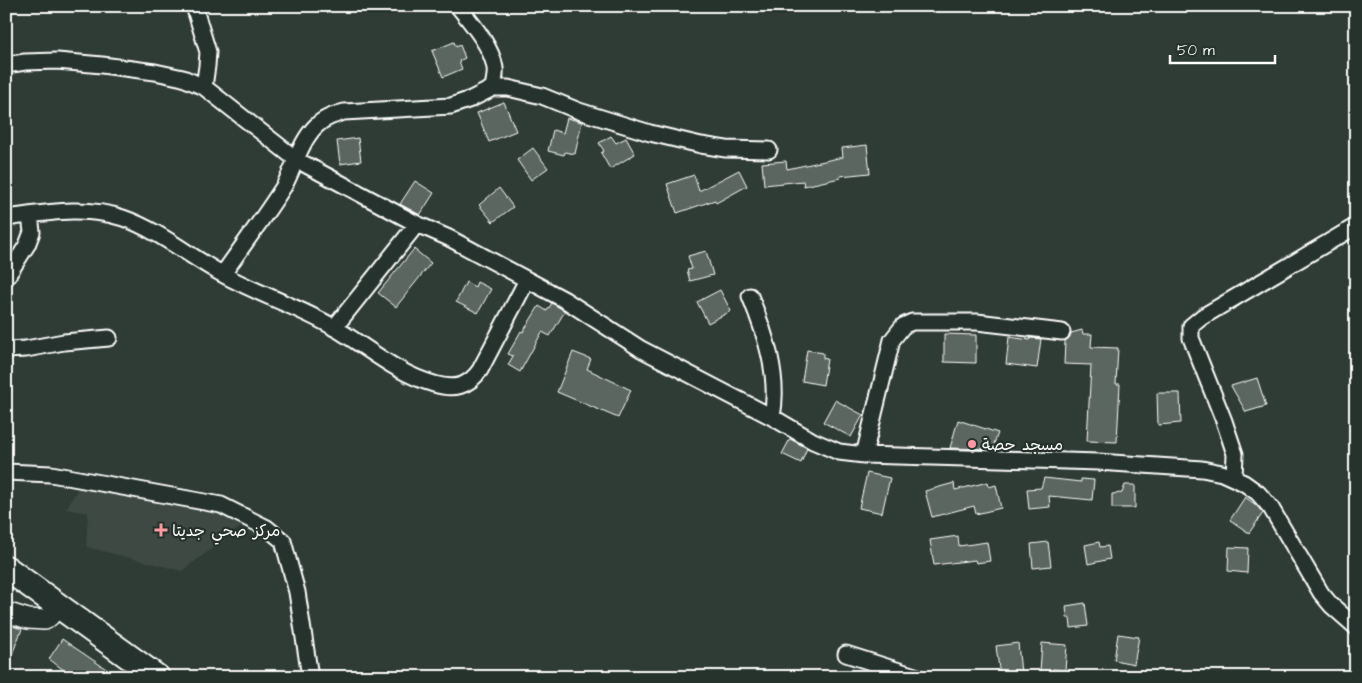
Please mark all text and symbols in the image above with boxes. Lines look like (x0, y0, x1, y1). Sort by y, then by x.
scale bar (1170, 32, 1274, 64)
text: 50 m (1177, 40, 1215, 61)
place label: مسجد حصة (982, 434, 1063, 456)
marker: مسجد حصة (966, 438, 978, 450)
place label: مركز صحي جديتا (172, 520, 280, 545)
marker: مركز صحي جديتا (154, 523, 168, 537)

